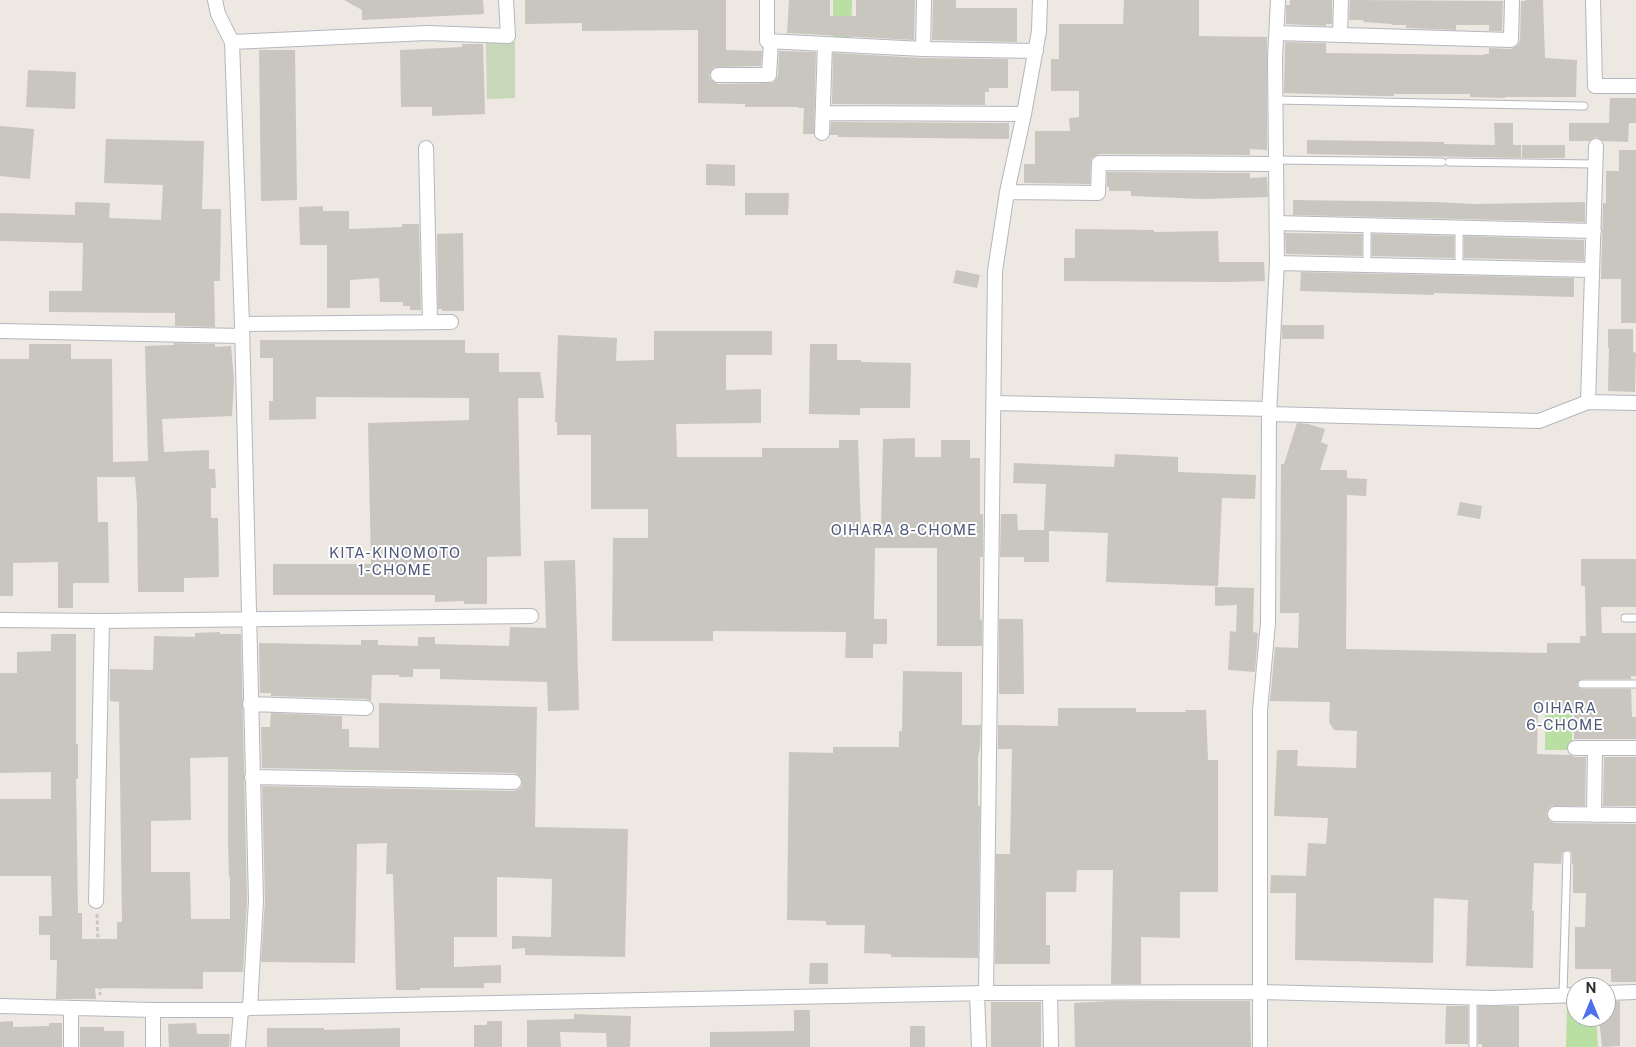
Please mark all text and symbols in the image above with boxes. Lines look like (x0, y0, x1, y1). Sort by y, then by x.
district label: OIHARA 8-CHOME (829, 521, 979, 539)
district label: KITA-KINOMOTO 1-CHOME (327, 544, 463, 579)
district label: OIHARA 6-CHOME (1525, 699, 1605, 734)
north arrow (1566, 977, 1616, 1027)
text: N (1586, 980, 1596, 996)

